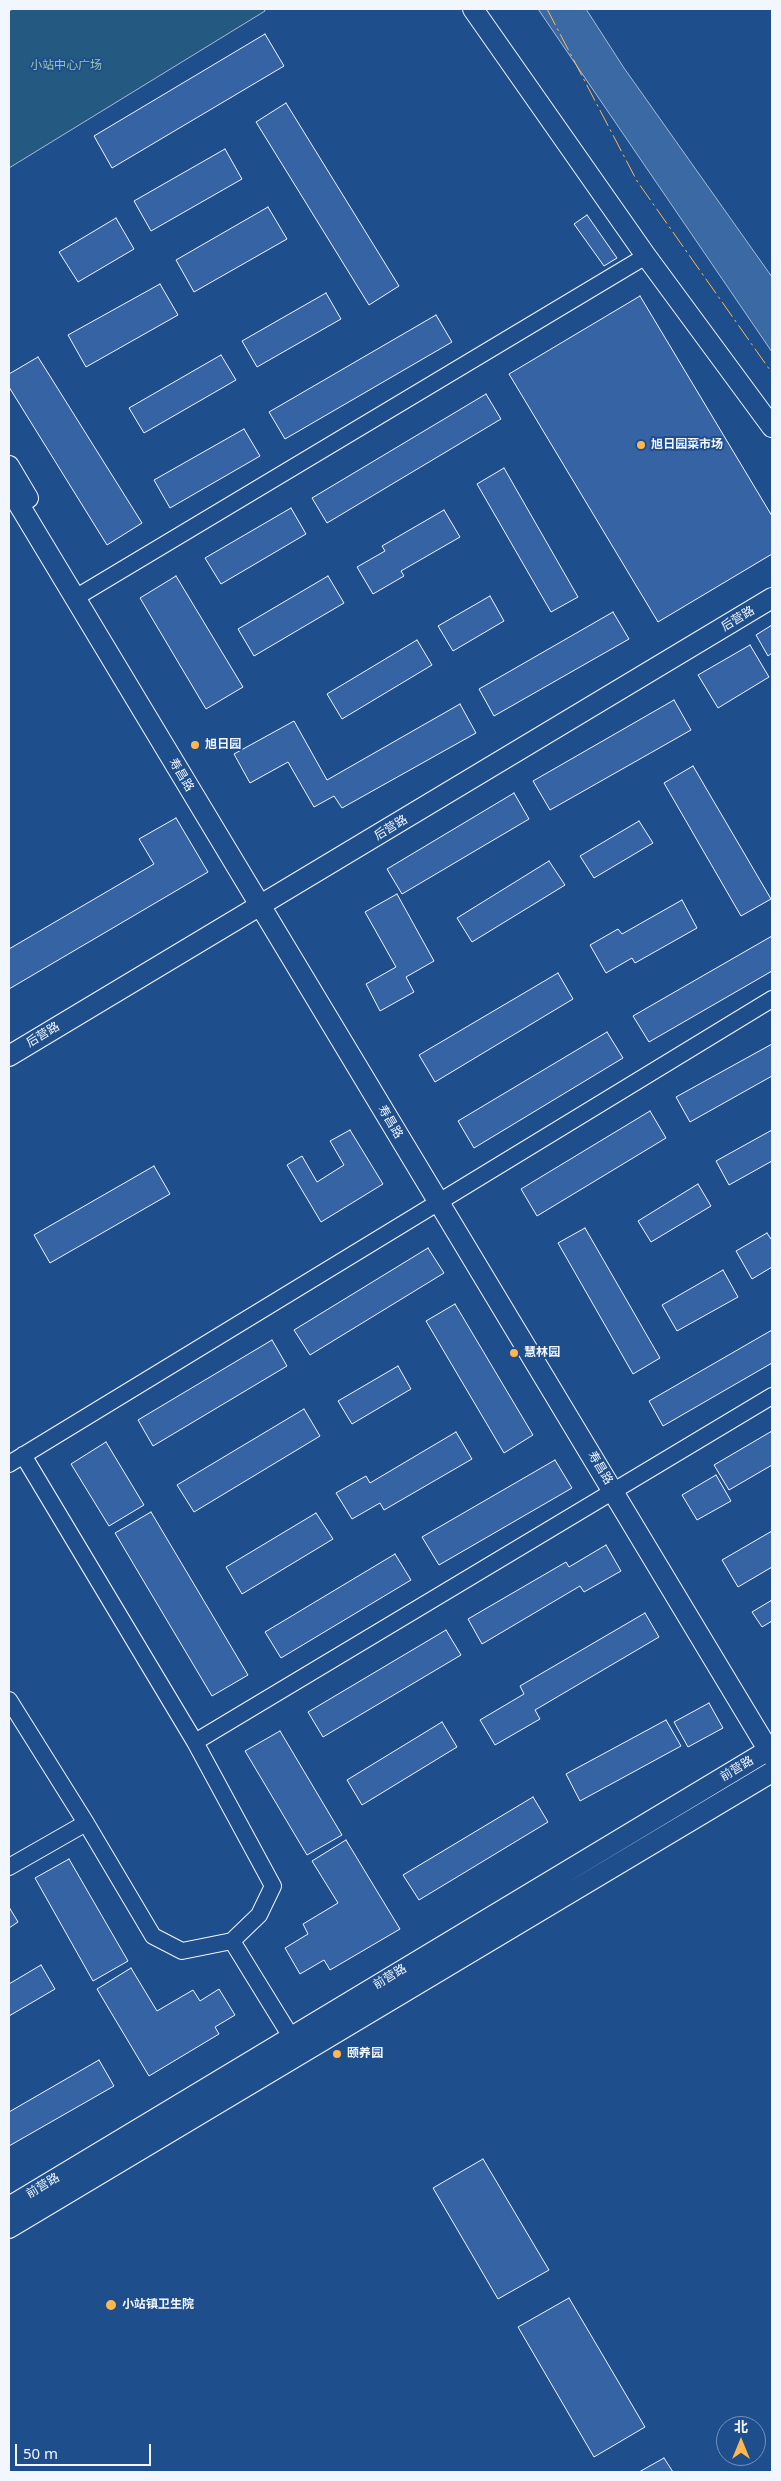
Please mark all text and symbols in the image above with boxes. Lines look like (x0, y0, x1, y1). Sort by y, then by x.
park label: 小站中心广场 (30, 59, 102, 73)
place label: 旭日园菜市场 (651, 438, 723, 452)
marker: 旭日园菜市场 (635, 439, 647, 451)
street label: 后营路 (719, 604, 757, 634)
place label: 旭日园 (205, 738, 241, 752)
marker: 旭日园 (189, 739, 201, 751)
street label: 寿昌路 (166, 756, 196, 794)
street label: 后营路 (372, 813, 410, 843)
street label: 后营路 (24, 1020, 62, 1050)
street label: 寿昌路 (375, 1103, 405, 1141)
place label: 慧林园 (524, 1346, 560, 1360)
marker: 慧林园 (508, 1347, 520, 1359)
street label: 寿昌路 (585, 1449, 615, 1487)
street label: 前营路 (718, 1754, 756, 1784)
street label: 前营路 (371, 1962, 409, 1992)
place label: 颐养园 (347, 2047, 383, 2061)
marker: 颐养园 (331, 2048, 343, 2060)
street label: 前营路 (24, 2171, 62, 2201)
marker: 小站镇卫生院 (104, 2298, 118, 2312)
place label: 小站镇卫生院 (122, 2298, 194, 2312)
north arrow (716, 2416, 766, 2466)
text: 北 (734, 2417, 748, 2436)
scale bar (18, 2434, 154, 2466)
text: 50 m (23, 2443, 58, 2463)

